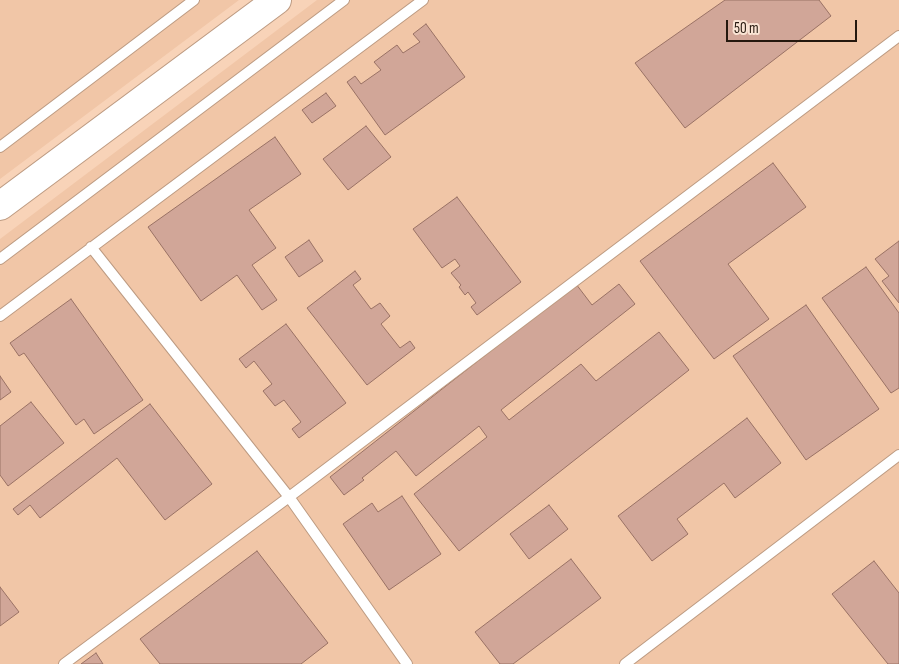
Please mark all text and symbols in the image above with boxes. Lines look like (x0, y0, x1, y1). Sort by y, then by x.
scale bar (729, 10, 860, 42)
text: 50 m (734, 19, 759, 38)

